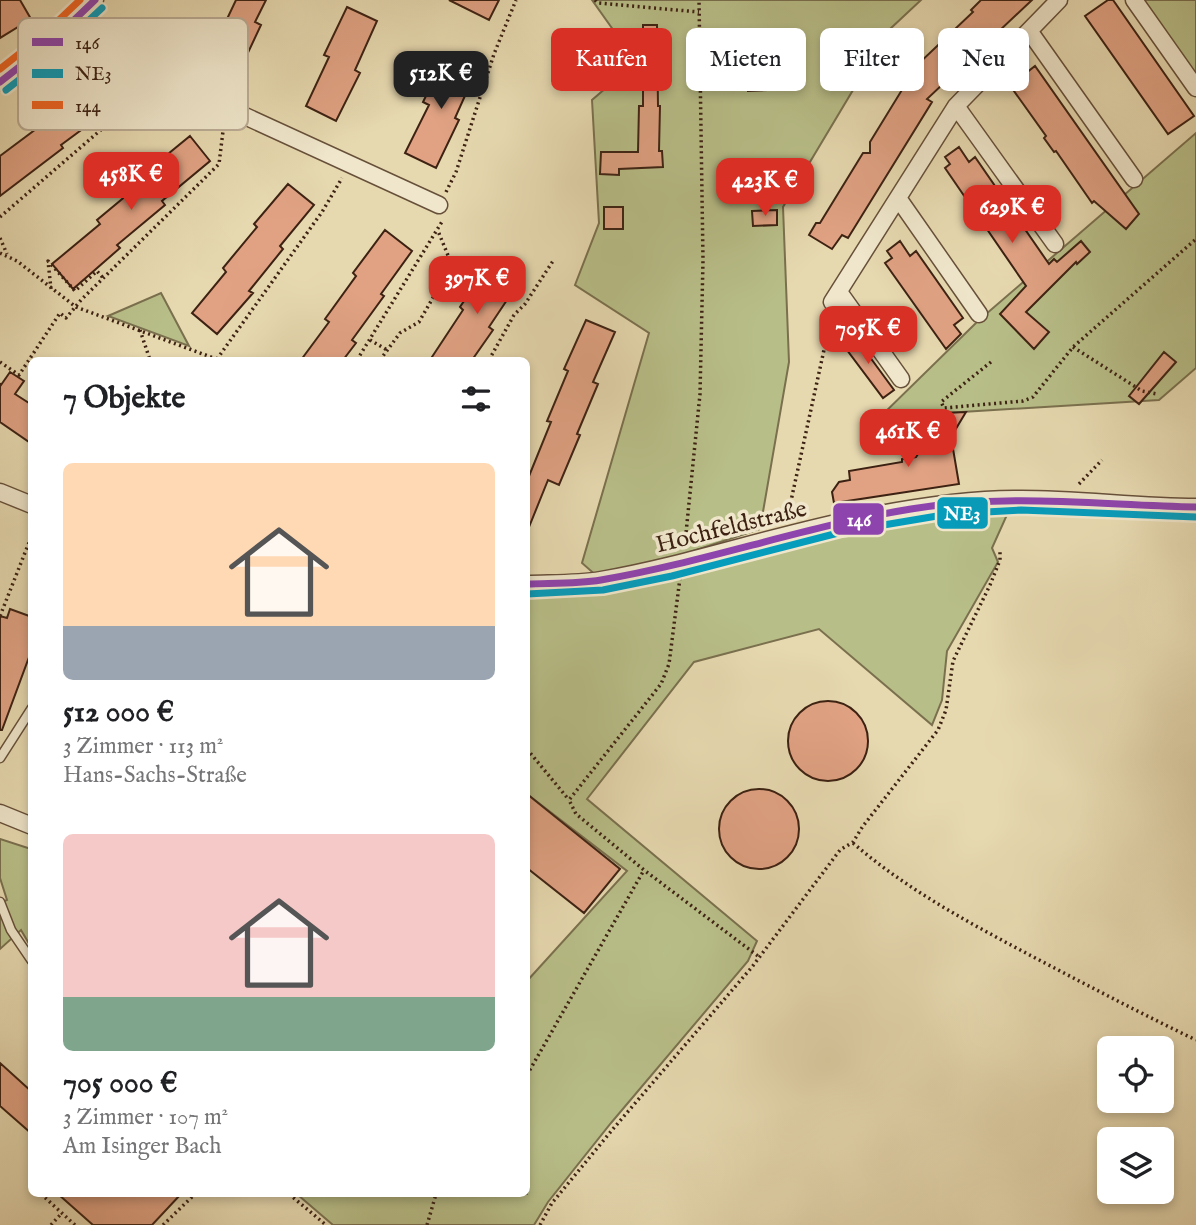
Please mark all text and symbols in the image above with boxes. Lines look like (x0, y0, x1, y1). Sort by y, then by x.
legend (18, 18, 248, 130)
chip: Kaufen (551, 28, 672, 91)
chip: Mieten (686, 28, 806, 91)
chip: Filter (820, 28, 924, 91)
chip: Neu (938, 28, 1029, 91)
text: 146 (75, 32, 100, 56)
pin: 512K € (384, 52, 498, 111)
text: 512K € (410, 59, 472, 88)
text: NE3 (75, 63, 112, 87)
text: 144 (75, 95, 101, 119)
pin: 458K € (74, 152, 188, 212)
pin: 423K € (708, 158, 822, 218)
text: 458K € (99, 160, 163, 189)
text: 423K € (732, 166, 798, 195)
pin: 629K € (955, 186, 1069, 245)
text: 629K € (979, 193, 1045, 222)
pin: 397K € (420, 256, 534, 316)
text: 397K € (445, 264, 509, 293)
pin: 705K € (811, 306, 925, 366)
text: 705K € (835, 314, 901, 343)
text: 7 Objekte (63, 380, 185, 418)
icon: filters (457, 380, 495, 418)
pin: 461K € (851, 410, 965, 469)
text: 461K € (876, 417, 940, 446)
street label: Hochfeldstraße (653, 494, 810, 561)
line badge: NE3 (936, 496, 989, 530)
line badge: 146 (832, 502, 885, 536)
text: NE3 (943, 503, 980, 527)
icon: home (216, 509, 342, 635)
text: 146 (847, 509, 872, 533)
text: 512 000 € (63, 694, 174, 732)
text: 3 Zimmer · 113 m² (63, 732, 223, 761)
text: Hans-Sachs-Straße (63, 761, 247, 790)
icon: home (216, 880, 342, 1006)
map controls (1097, 1036, 1174, 1204)
button: locate (1097, 1036, 1174, 1113)
text: 705 000 € (63, 1065, 178, 1103)
text: 3 Zimmer · 107 m² (63, 1103, 228, 1132)
button: layers (1097, 1127, 1174, 1204)
text: Am Isinger Bach (63, 1132, 221, 1161)

